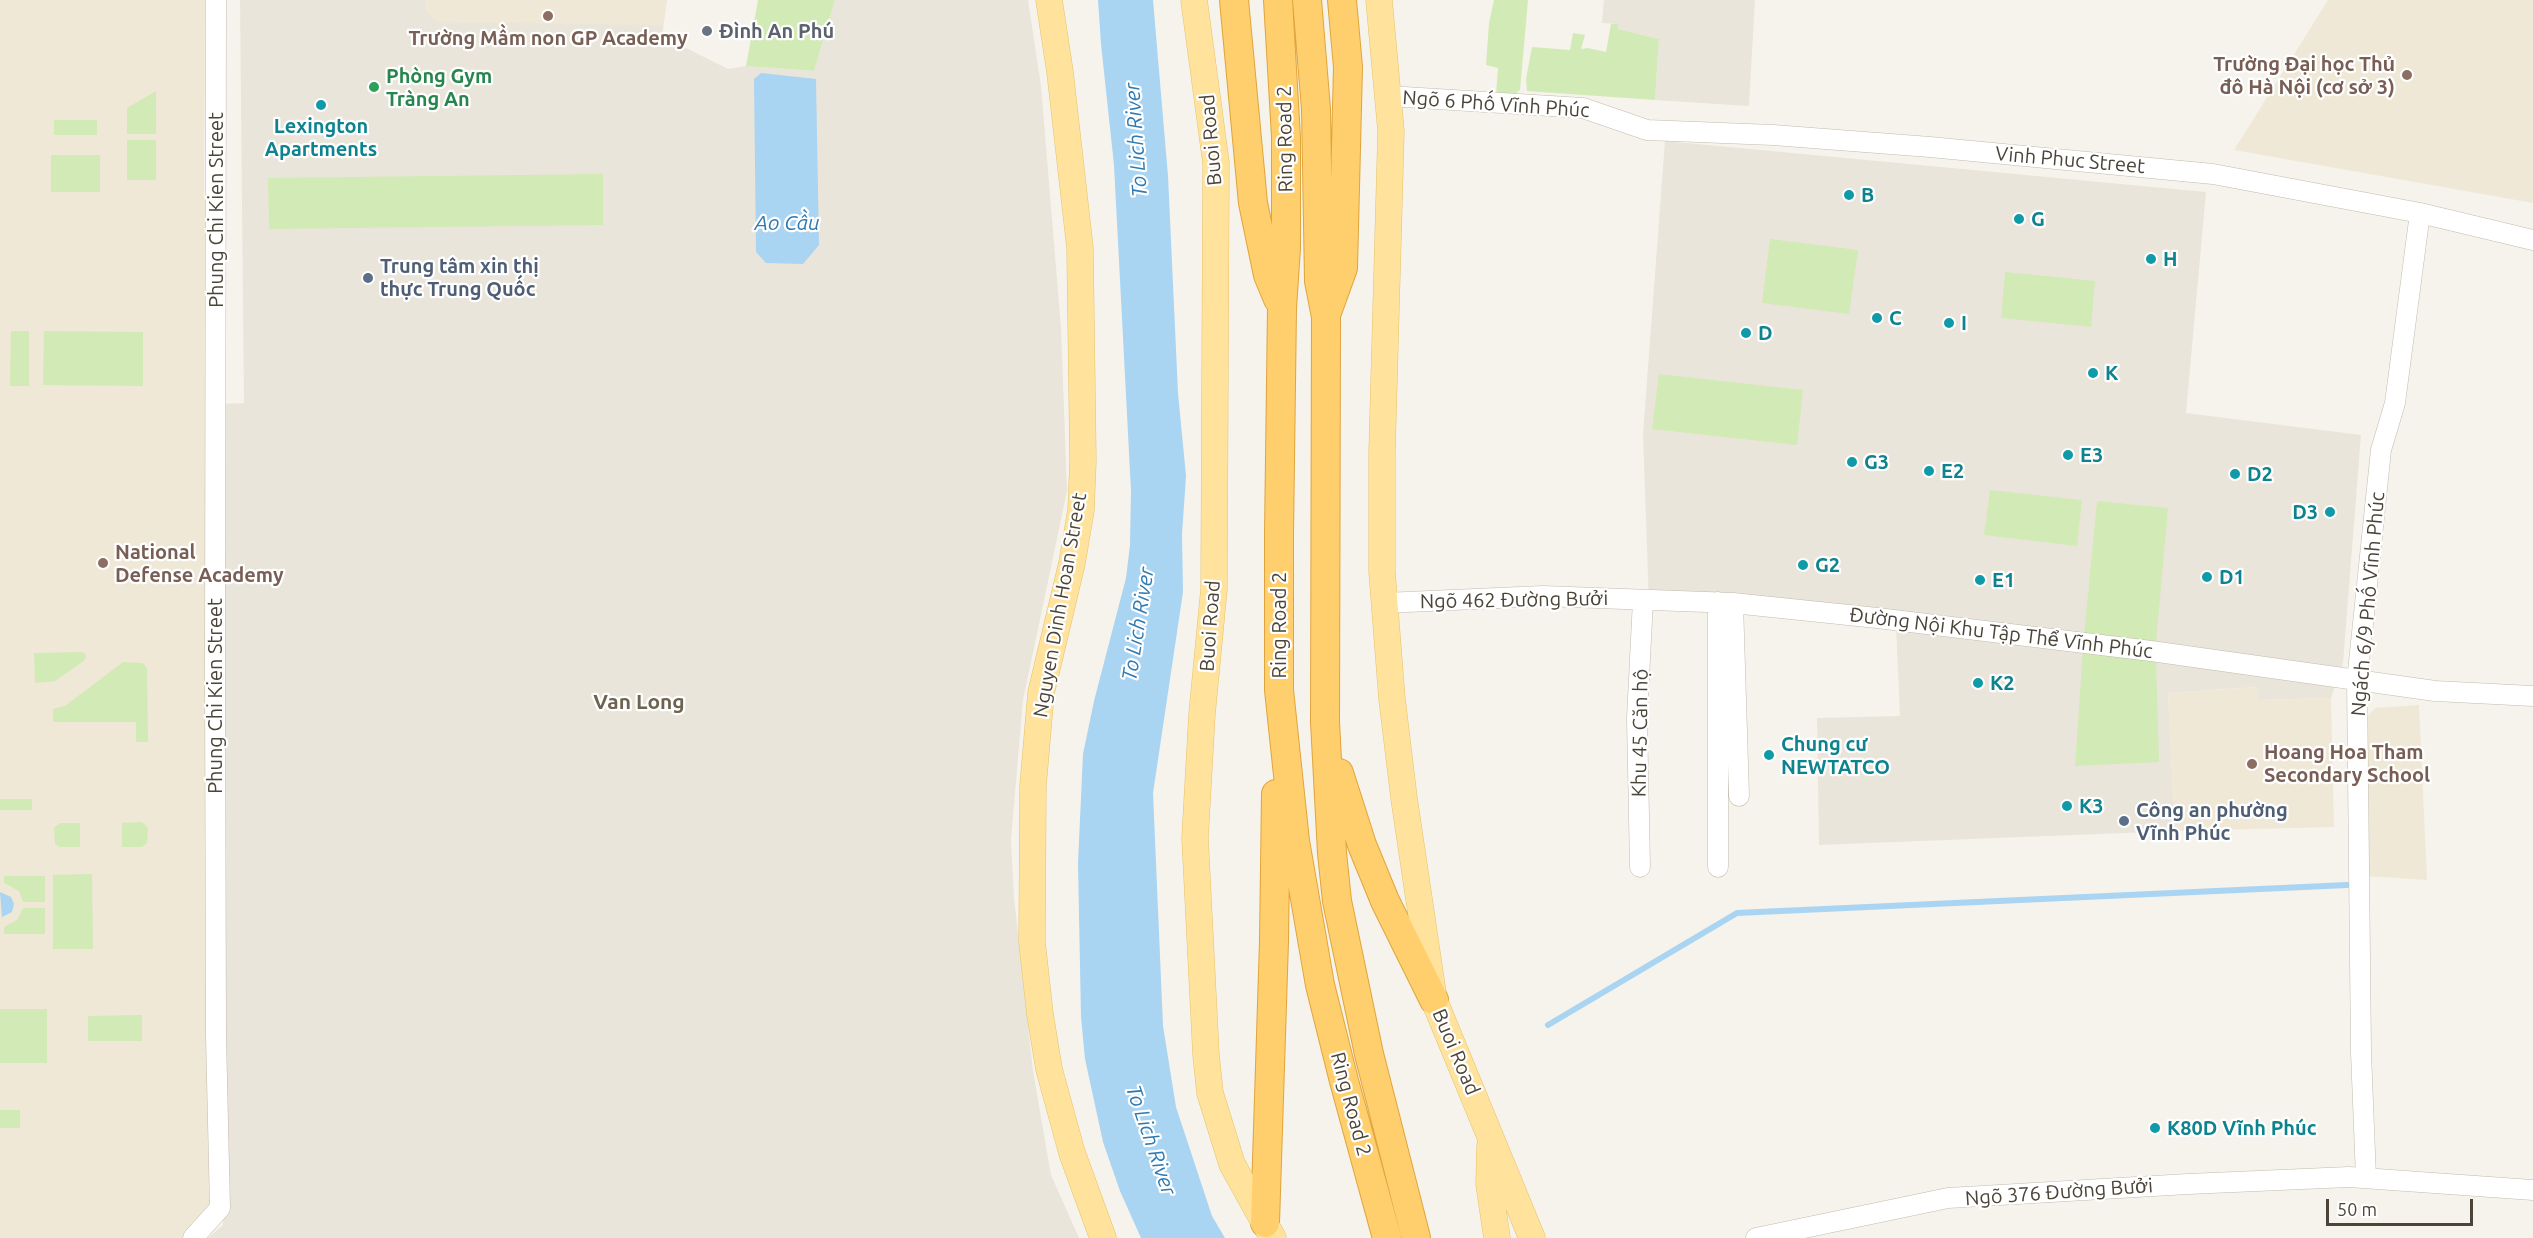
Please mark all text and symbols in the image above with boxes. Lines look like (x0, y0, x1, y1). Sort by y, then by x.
marker: Trường Mầm non GP Academy (541, 9, 555, 23)
place label: Đình An Phú (719, 19, 834, 43)
marker: Đình An Phú (700, 24, 714, 38)
place label: Trường Mầm non GP Academy (408, 26, 688, 50)
place label: Trường Đại học Thủ đô Hà Nội (cơ sở 3) (2213, 52, 2395, 99)
place label: Phòng Gym Tràng An (386, 64, 492, 111)
marker: Trường Đại học Thủ đô Hà Nội (cơ sở 3) (2400, 68, 2414, 82)
marker: Phòng Gym Tràng An (367, 80, 381, 94)
water label: To Lich River (1119, 82, 1153, 198)
street label: Ring Road 2 (1272, 85, 1298, 193)
street label: Ngõ 6 Phố Vĩnh Phúc (1402, 85, 1590, 123)
street label: Buoi Road (1195, 93, 1227, 187)
marker: Lexington Apartments (314, 98, 328, 112)
street label: Phung Chi Kien Street (204, 112, 228, 308)
place label: Lexington Apartments (265, 114, 377, 161)
street label: Vinh Phuc Street (1994, 142, 2146, 178)
place label: B (1861, 183, 1874, 207)
marker: B (1842, 188, 1856, 202)
place label: G (2031, 207, 2045, 231)
water label: Ao Cầu (755, 210, 819, 236)
marker: G (2012, 212, 2026, 226)
place label: H (2163, 247, 2177, 271)
marker: H (2144, 252, 2158, 266)
place label: Trung tâm xin thị thực Trung Quốc (380, 254, 539, 301)
marker: Trung tâm xin thị thực Trung Quốc (361, 271, 375, 285)
place label: C (1889, 306, 1902, 330)
marker: C (1870, 311, 1884, 325)
place label: I (1961, 311, 1967, 335)
marker: I (1942, 316, 1956, 330)
place label: D (1758, 321, 1773, 345)
marker: D (1739, 326, 1753, 340)
place label: K (2105, 361, 2118, 385)
marker: K (2086, 366, 2100, 380)
place label: E3 (2080, 443, 2103, 467)
marker: E3 (2061, 448, 2075, 462)
place label: G3 (1864, 450, 1889, 474)
marker: G3 (1845, 455, 1859, 469)
place label: E2 (1941, 459, 1964, 483)
place label: D2 (2247, 462, 2273, 486)
marker: E2 (1922, 464, 1936, 478)
marker: D2 (2228, 467, 2242, 481)
street label: Nguyen Dinh Hoan Street (1028, 491, 1092, 719)
street label: Ngách 6/9 Phố Vĩnh Phúc (2346, 491, 2390, 717)
place label: D3 (2292, 500, 2318, 524)
marker: D3 (2323, 505, 2337, 519)
place label: National Defense Academy (115, 540, 284, 587)
place label: G2 (1815, 553, 1840, 577)
marker: National Defense Academy (96, 556, 110, 570)
marker: G2 (1796, 558, 1810, 572)
water label: To Lich River (1117, 565, 1159, 683)
place label: D1 (2219, 565, 2245, 589)
place label: E1 (1992, 568, 2015, 592)
marker: D1 (2200, 570, 2214, 584)
street label: Ring Road 2 (1267, 572, 1291, 678)
marker: E1 (1973, 573, 1987, 587)
street label: Buoi Road (1195, 580, 1225, 672)
street label: Ngõ 462 Đường Bưởi (1420, 586, 1608, 614)
street label: Phung Chi Kien Street (203, 598, 227, 794)
street label: Đường Nội Khu Tập Thể Vĩnh Phúc (1848, 602, 2154, 664)
street label: Khu 45 Căn hộ (1627, 669, 1653, 797)
place label: K2 (1990, 671, 2015, 695)
marker: K2 (1971, 676, 1985, 690)
district label: Van Long (593, 689, 685, 715)
place label: Chung cư NEWTATCO (1781, 732, 1890, 779)
place label: Hoang Hoa Tham Secondary School (2264, 740, 2430, 787)
marker: Chung cư NEWTATCO (1762, 748, 1776, 762)
marker: Hoang Hoa Tham Secondary School (2245, 757, 2259, 771)
place label: K3 (2079, 794, 2104, 818)
place label: Công an phường Vĩnh Phúc (2136, 798, 2288, 845)
marker: K3 (2060, 799, 2074, 813)
marker: Công an phường Vĩnh Phúc (2117, 814, 2131, 828)
street label: Buoi Road (1427, 1005, 1485, 1099)
street label: Ring Road 2 (1326, 1049, 1376, 1159)
water label: To Lich River (1120, 1082, 1182, 1198)
place label: K80D Vĩnh Phúc (2167, 1116, 2317, 1140)
marker: K80D Vĩnh Phúc (2148, 1121, 2162, 1135)
street label: Ngõ 376 Đường Bưởi (1964, 1173, 2154, 1211)
scale bar (2329, 1187, 2476, 1225)
text: 50 m (2337, 1199, 2377, 1219)

